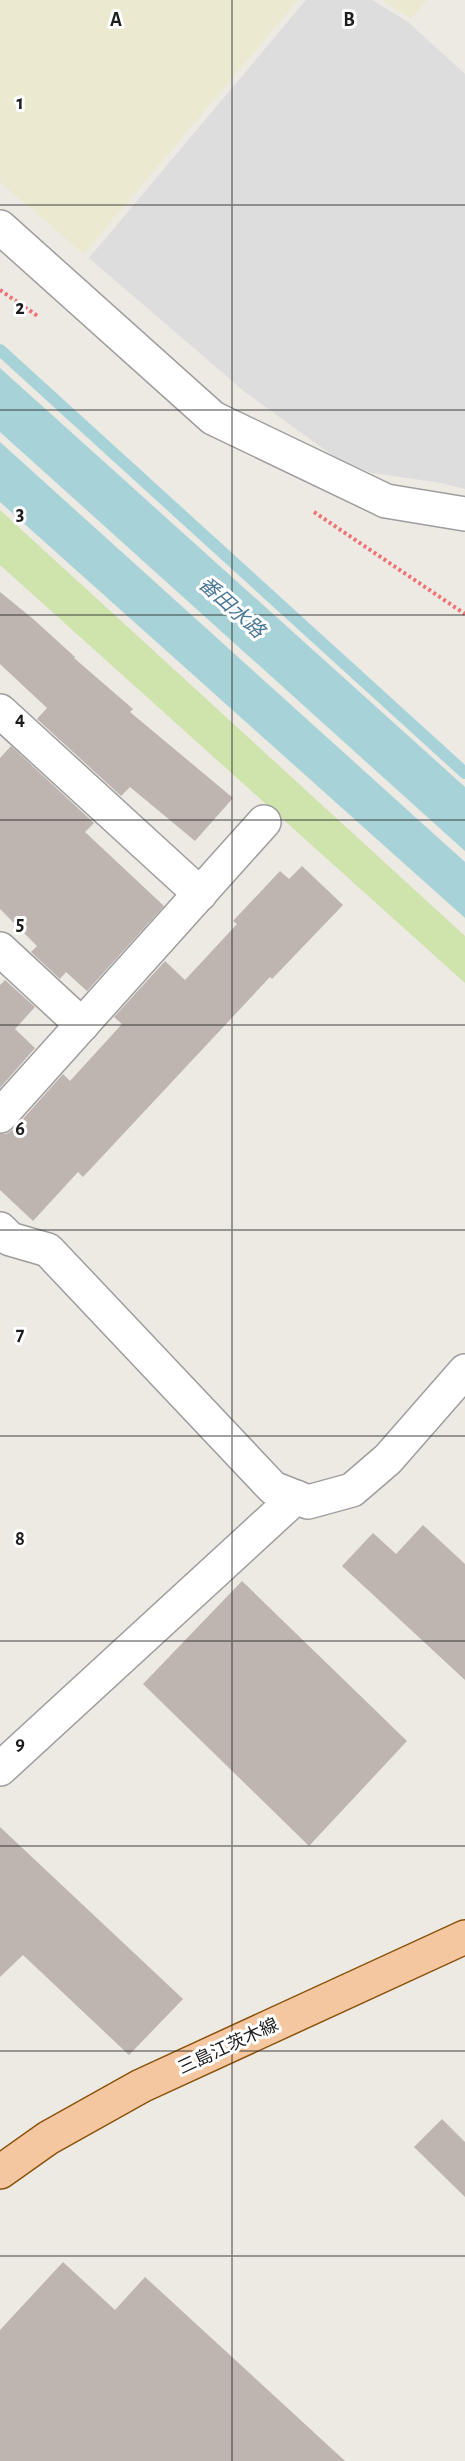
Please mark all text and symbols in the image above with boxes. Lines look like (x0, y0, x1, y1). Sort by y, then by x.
text: A (110, 10, 122, 30)
text: B (343, 10, 355, 30)
text: 1 (16, 93, 24, 113)
text: 2 (15, 298, 25, 318)
text: 3 (16, 504, 24, 524)
water label: 番田水路 (195, 573, 270, 643)
text: 4 (15, 709, 25, 729)
text: 5 (16, 914, 24, 934)
text: 6 (15, 1119, 25, 1139)
text: 7 (16, 1324, 25, 1344)
text: 8 (15, 1529, 25, 1549)
text: 9 (15, 1734, 25, 1754)
street label: 三島江茨木線 (175, 2014, 281, 2078)

